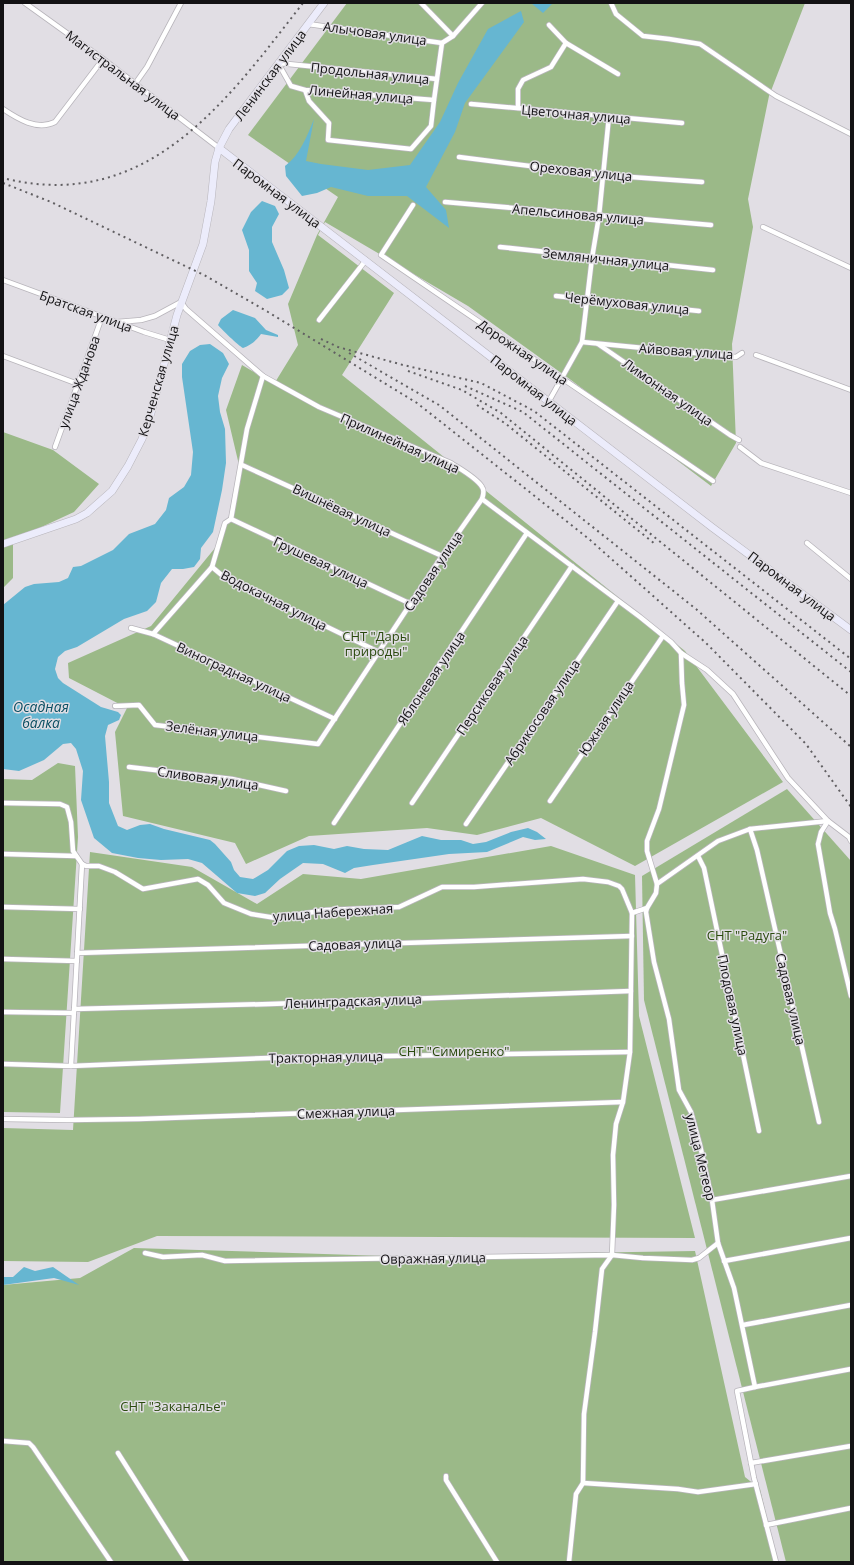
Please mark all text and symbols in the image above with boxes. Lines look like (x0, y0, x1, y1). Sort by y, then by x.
street label: Алычовая улица (322, 17, 428, 49)
street label: Магистральная улица (62, 26, 184, 124)
street label: Ленинская улица (230, 26, 310, 124)
street label: Продольная улица (310, 58, 430, 88)
street label: Линейная улица (308, 80, 414, 108)
street label: Цветочная улица (521, 100, 631, 128)
street label: Паромная улица (229, 154, 325, 232)
street label: Ореховая улица (529, 157, 633, 185)
street label: Апельсиновая улица (511, 199, 645, 229)
street label: Земляничная улица (542, 243, 670, 275)
street label: Братская улица (37, 286, 135, 336)
street label: Черёмуховая улица (564, 288, 690, 318)
street label: Дорожная улица (474, 315, 572, 389)
street label: Керченская улица (134, 323, 182, 439)
street label: улица Жданова (54, 333, 104, 431)
street label: Айвовая улица (638, 339, 734, 363)
street label: Паромная улица (487, 350, 581, 430)
street label: Лимонная улица (619, 354, 717, 430)
street label: Прилинейная улица (338, 409, 462, 477)
street label: Вишнёвая улица (290, 479, 394, 541)
street label: Садовая улица (399, 527, 467, 615)
street label: Грушевая улица (271, 532, 371, 592)
street label: Паромная улица (744, 547, 840, 625)
street label: Водокачная улица (218, 565, 330, 635)
park label: СНТ "Дары природы" (342, 627, 410, 660)
street label: Яблоневая улица (393, 628, 469, 728)
street label: Персиковая улица (452, 632, 532, 738)
street label: Виноградная улица (174, 638, 294, 706)
street label: Абрикосовая улица (500, 656, 584, 768)
street label: Южная улица (574, 677, 638, 759)
water label: Осадная балка (13, 697, 69, 732)
street label: Зелёная улица (165, 716, 259, 746)
street label: Сливовая улица (156, 762, 260, 794)
street label: улица Набережная (272, 899, 394, 925)
park label: СНТ "Радуга" (707, 926, 787, 944)
street label: Садовая улица (308, 933, 402, 955)
street label: Садовая улица (772, 951, 810, 1047)
street label: Плодовая улица (714, 953, 752, 1057)
street label: Ленинградская улица (284, 990, 422, 1012)
park label: СНТ "Симиренко" (399, 1042, 509, 1060)
street label: Тракторная улица (269, 1047, 383, 1067)
street label: Смежная улица (297, 1101, 395, 1123)
street label: улица Метеор (681, 1112, 721, 1202)
street label: Овражная улица (380, 1248, 486, 1268)
park label: СНТ "Заканалье" (120, 1397, 226, 1415)

